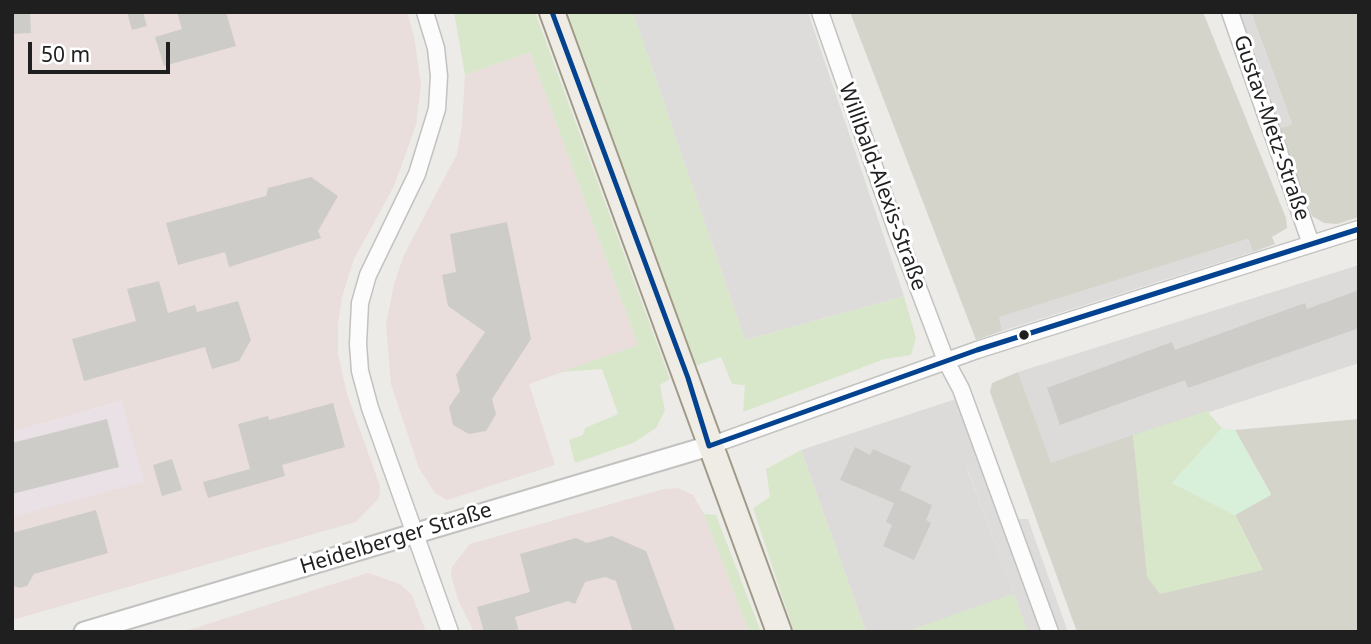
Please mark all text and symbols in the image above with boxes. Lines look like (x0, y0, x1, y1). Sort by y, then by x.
scale bar (32, 28, 173, 72)
street label: Gustav-Metz-Straße (1227, 32, 1315, 224)
text: 50 m (41, 40, 90, 68)
street label: Willibald-Alexis-Straße (833, 80, 931, 294)
unlabelled marker (1017, 328, 1031, 342)
street label: Heidelberger Straße (297, 498, 495, 580)

